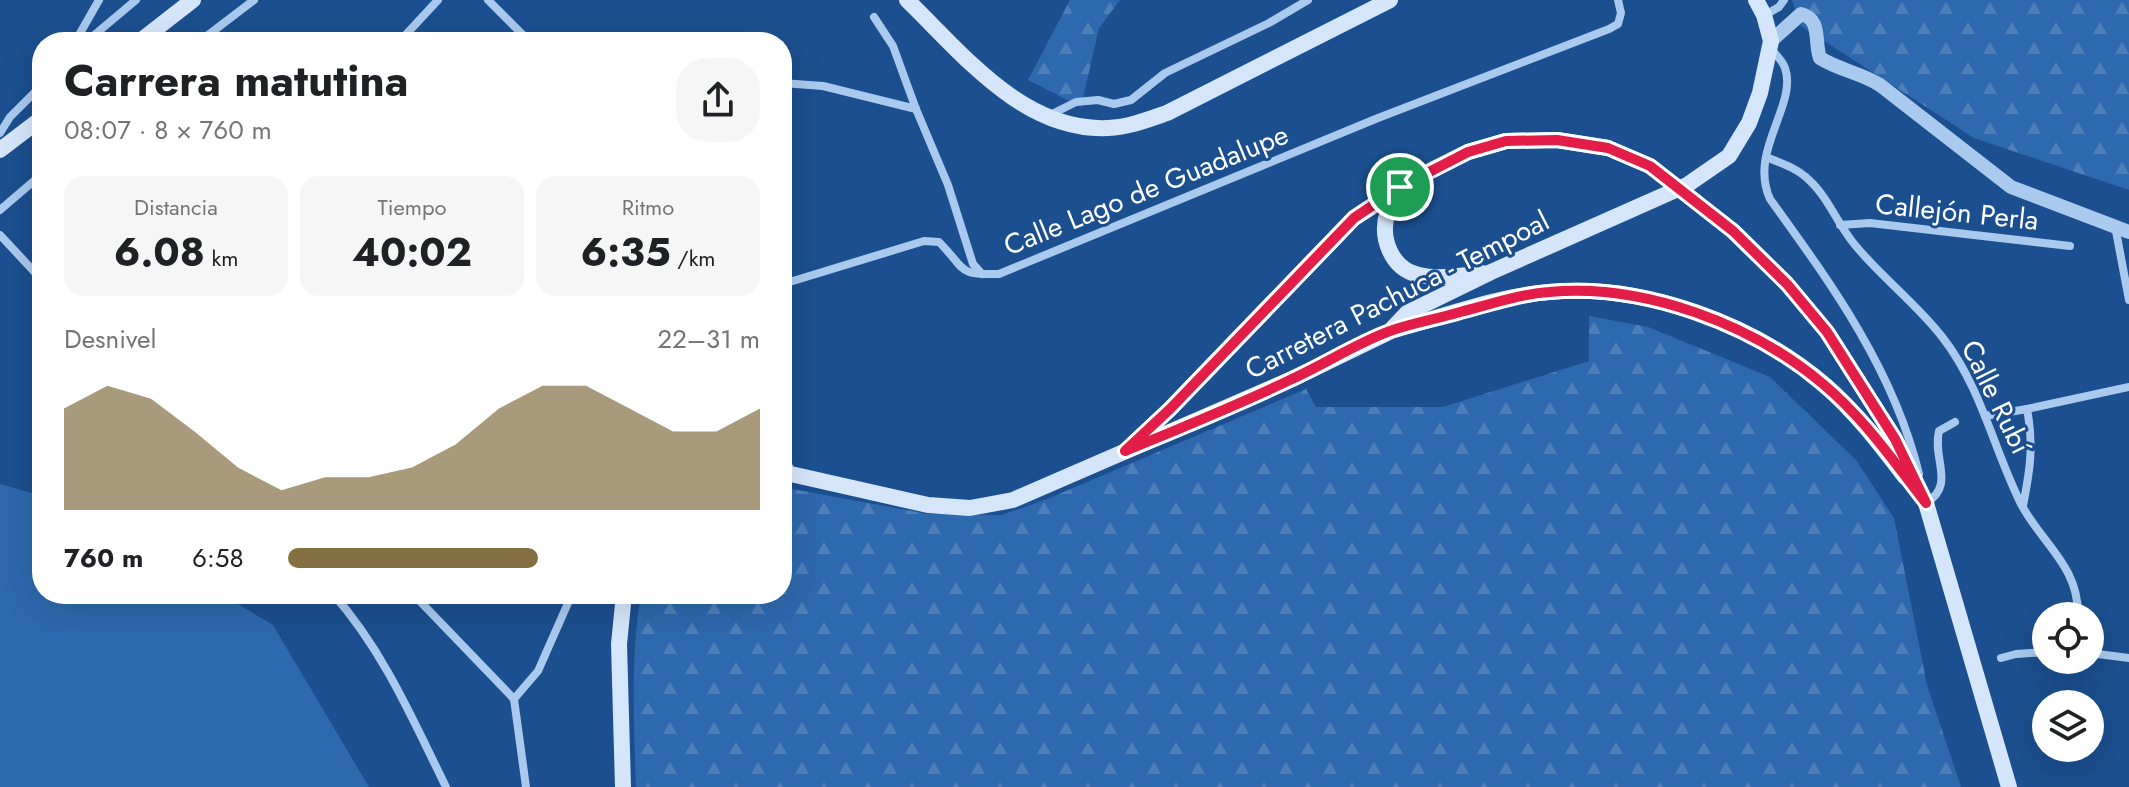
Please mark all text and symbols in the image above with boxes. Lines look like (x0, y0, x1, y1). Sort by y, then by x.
text: Carrera matutina (64, 49, 409, 113)
button: share (676, 58, 760, 142)
text: 08:07 · 8 × 760 m (64, 111, 272, 149)
street label: Calle Lago de Guadalupe (998, 114, 1294, 266)
pin (1366, 153, 1434, 221)
icon: arrive (1378, 165, 1422, 209)
street label: Callejón Perla (1873, 183, 2041, 241)
text: Distancia (134, 191, 218, 223)
text: Tiempo (378, 191, 447, 223)
text: Ritmo (622, 191, 674, 223)
street label: Carretera Pachuca - Tempoal (1238, 200, 1556, 390)
text: 6.08 (114, 223, 205, 281)
text: 40:02 (352, 223, 472, 281)
text: 6:35 (580, 223, 671, 281)
text: km (205, 242, 238, 274)
text: /km (671, 242, 716, 274)
text: Desnivel (64, 320, 156, 358)
text: 22–31 m (657, 320, 760, 358)
street label: Calle Rubí (1951, 333, 2042, 462)
text: 760 m (64, 539, 143, 577)
text: 6:58 (192, 539, 244, 577)
map controls (2032, 602, 2104, 762)
button: locate (2032, 602, 2104, 674)
button: layers (2032, 690, 2104, 762)

